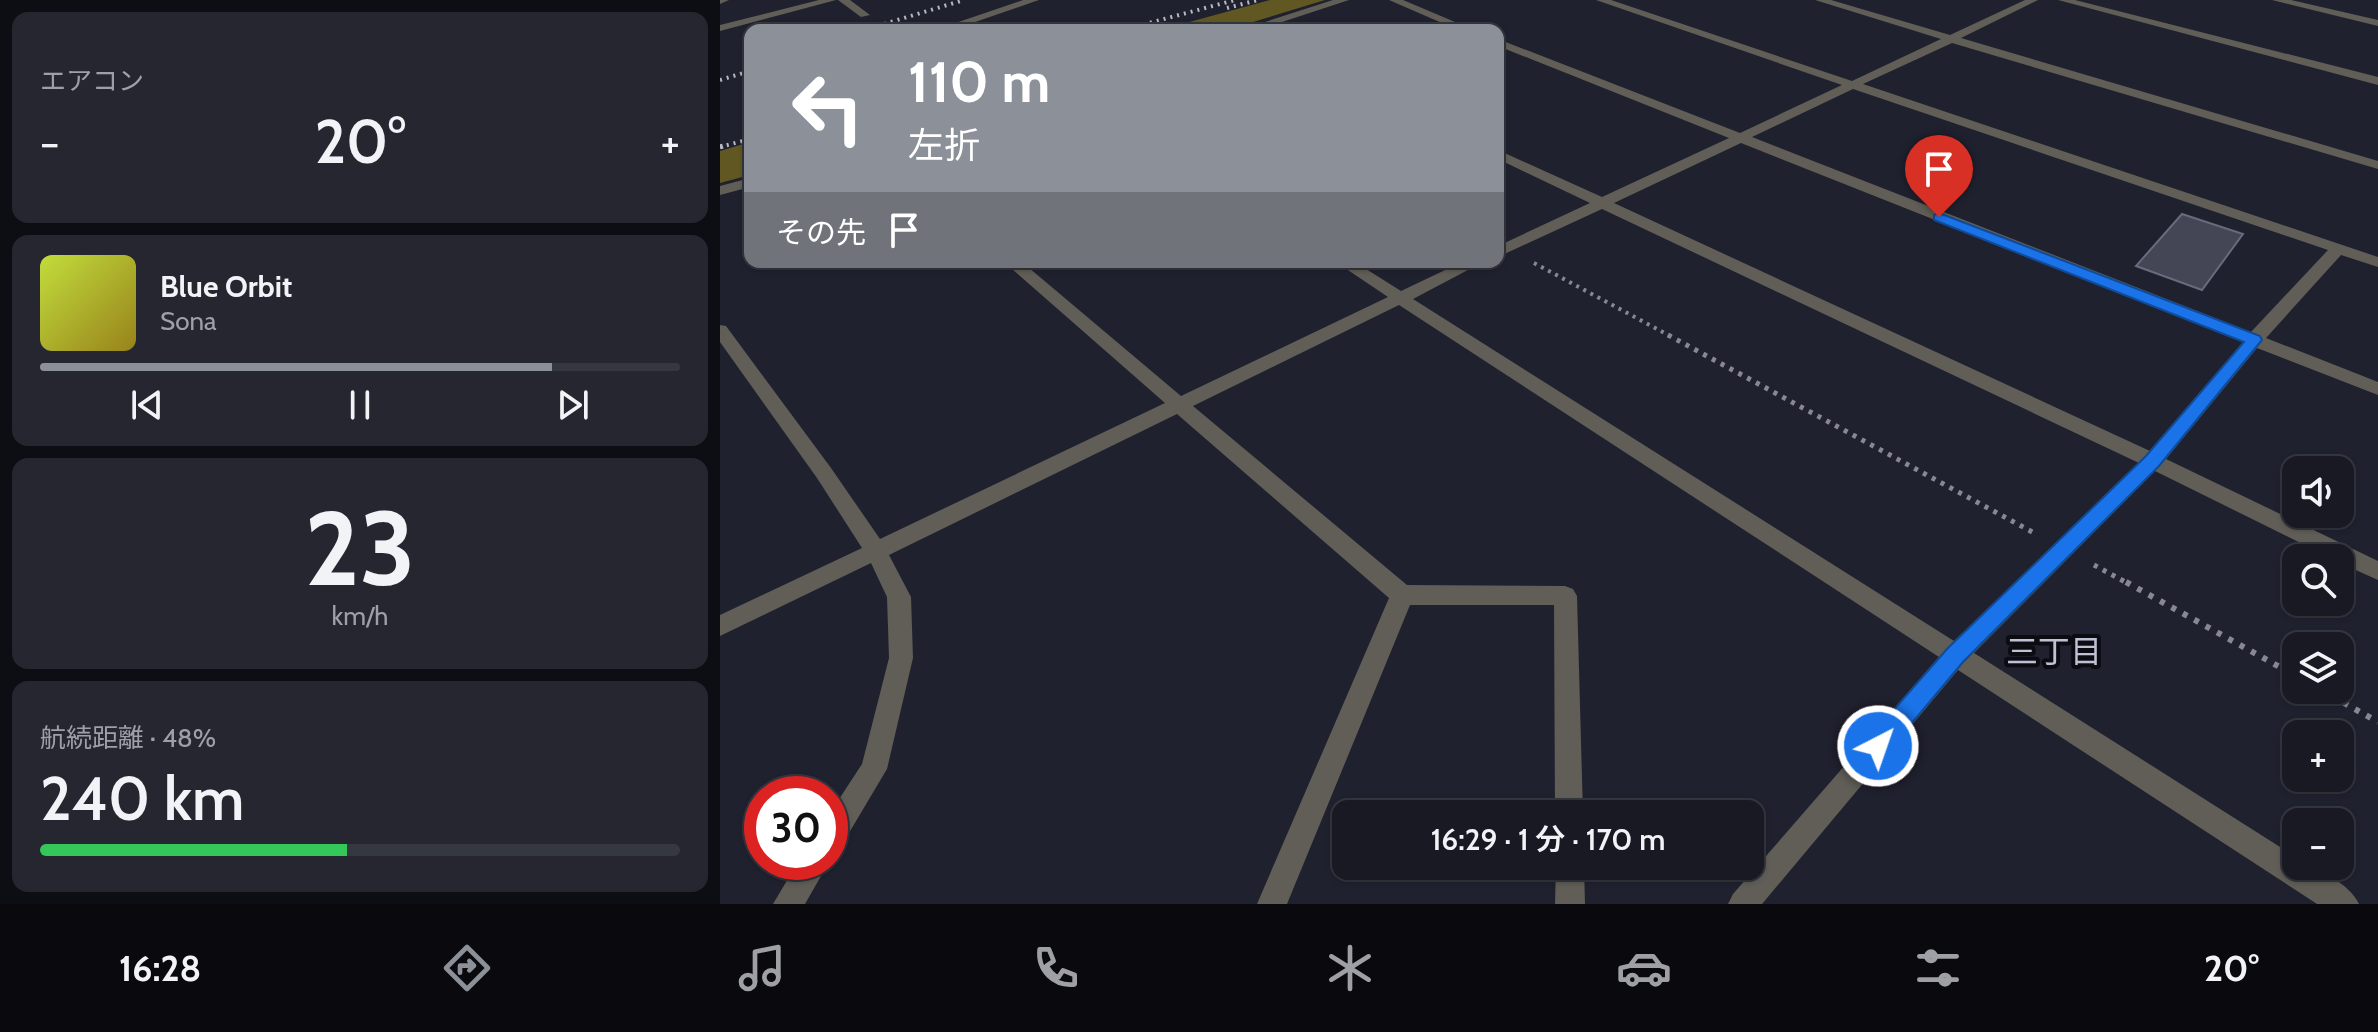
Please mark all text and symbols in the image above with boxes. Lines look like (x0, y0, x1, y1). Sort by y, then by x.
text: 110 m (908, 48, 1050, 116)
icon: left (776, 56, 880, 160)
text: エアコン (40, 65, 144, 97)
text: 20° (314, 105, 406, 178)
text: − (40, 116, 59, 169)
text: + (661, 116, 680, 169)
text: 左折 (908, 123, 980, 167)
pin (1905, 135, 1973, 217)
icon: arrive (1917, 147, 1961, 191)
icon: arrive (882, 208, 926, 252)
text: その先 (776, 214, 866, 251)
text: Blue Orbit (160, 268, 292, 305)
text: Sona (160, 305, 217, 337)
icon: previous (125, 383, 169, 427)
icon: pause (338, 383, 382, 427)
icon: next (551, 383, 595, 427)
map controls (2282, 456, 2354, 880)
button: sound (2282, 456, 2354, 528)
text: 23 (304, 485, 416, 611)
button: search (2282, 544, 2354, 616)
text: km/h (332, 600, 388, 632)
district label: 三丁目 (2006, 632, 2102, 671)
button: layers (2282, 632, 2354, 704)
position arrow (1836, 704, 1920, 788)
button: + (2282, 720, 2354, 792)
text: 航続距離 · 48% (40, 722, 216, 754)
text: 240 km (40, 762, 244, 835)
speed limit sign: 30 (744, 776, 848, 880)
button: − (2282, 808, 2354, 880)
text: 16:29 · 1 分 · 170 m (1431, 821, 1665, 858)
icon: directions (439, 940, 495, 996)
icon: music (734, 940, 790, 996)
icon: phone (1028, 940, 1084, 996)
icon: climate (1322, 940, 1378, 996)
icon: car (1616, 940, 1672, 996)
icon: filters (1910, 940, 1966, 996)
text: 16:28 (119, 946, 201, 990)
text: 20° (2204, 946, 2259, 990)

